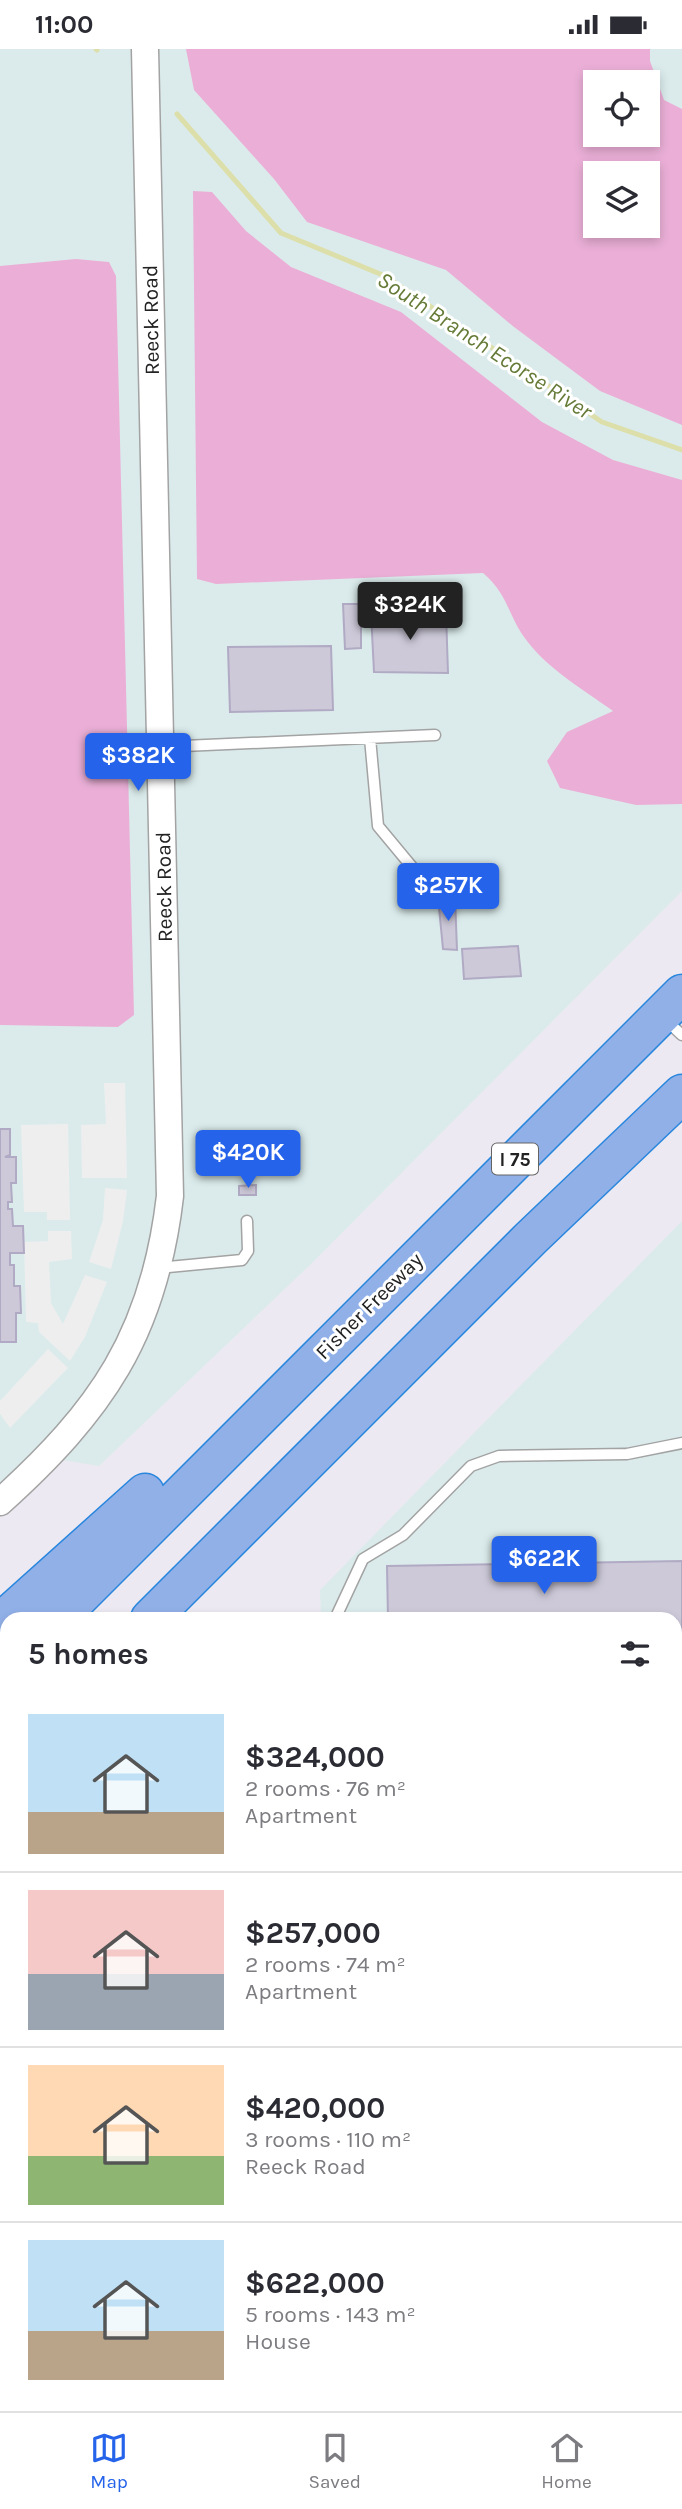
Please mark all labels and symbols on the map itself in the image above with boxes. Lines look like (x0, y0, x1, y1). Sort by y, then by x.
street label: Reeck Road (138, 265, 164, 375)
water label: South Branch Ecorse River (372, 266, 598, 425)
pin: $324K (361, 583, 459, 642)
pin: $382K (89, 733, 187, 793)
street label: Reeck Road (151, 832, 177, 942)
pin: $257K (399, 863, 497, 923)
pin: $420K (199, 1131, 297, 1190)
road number: I 75 (492, 1143, 538, 1175)
street label: Fisher Freeway (311, 1247, 428, 1364)
pin: $622K (495, 1537, 593, 1596)

